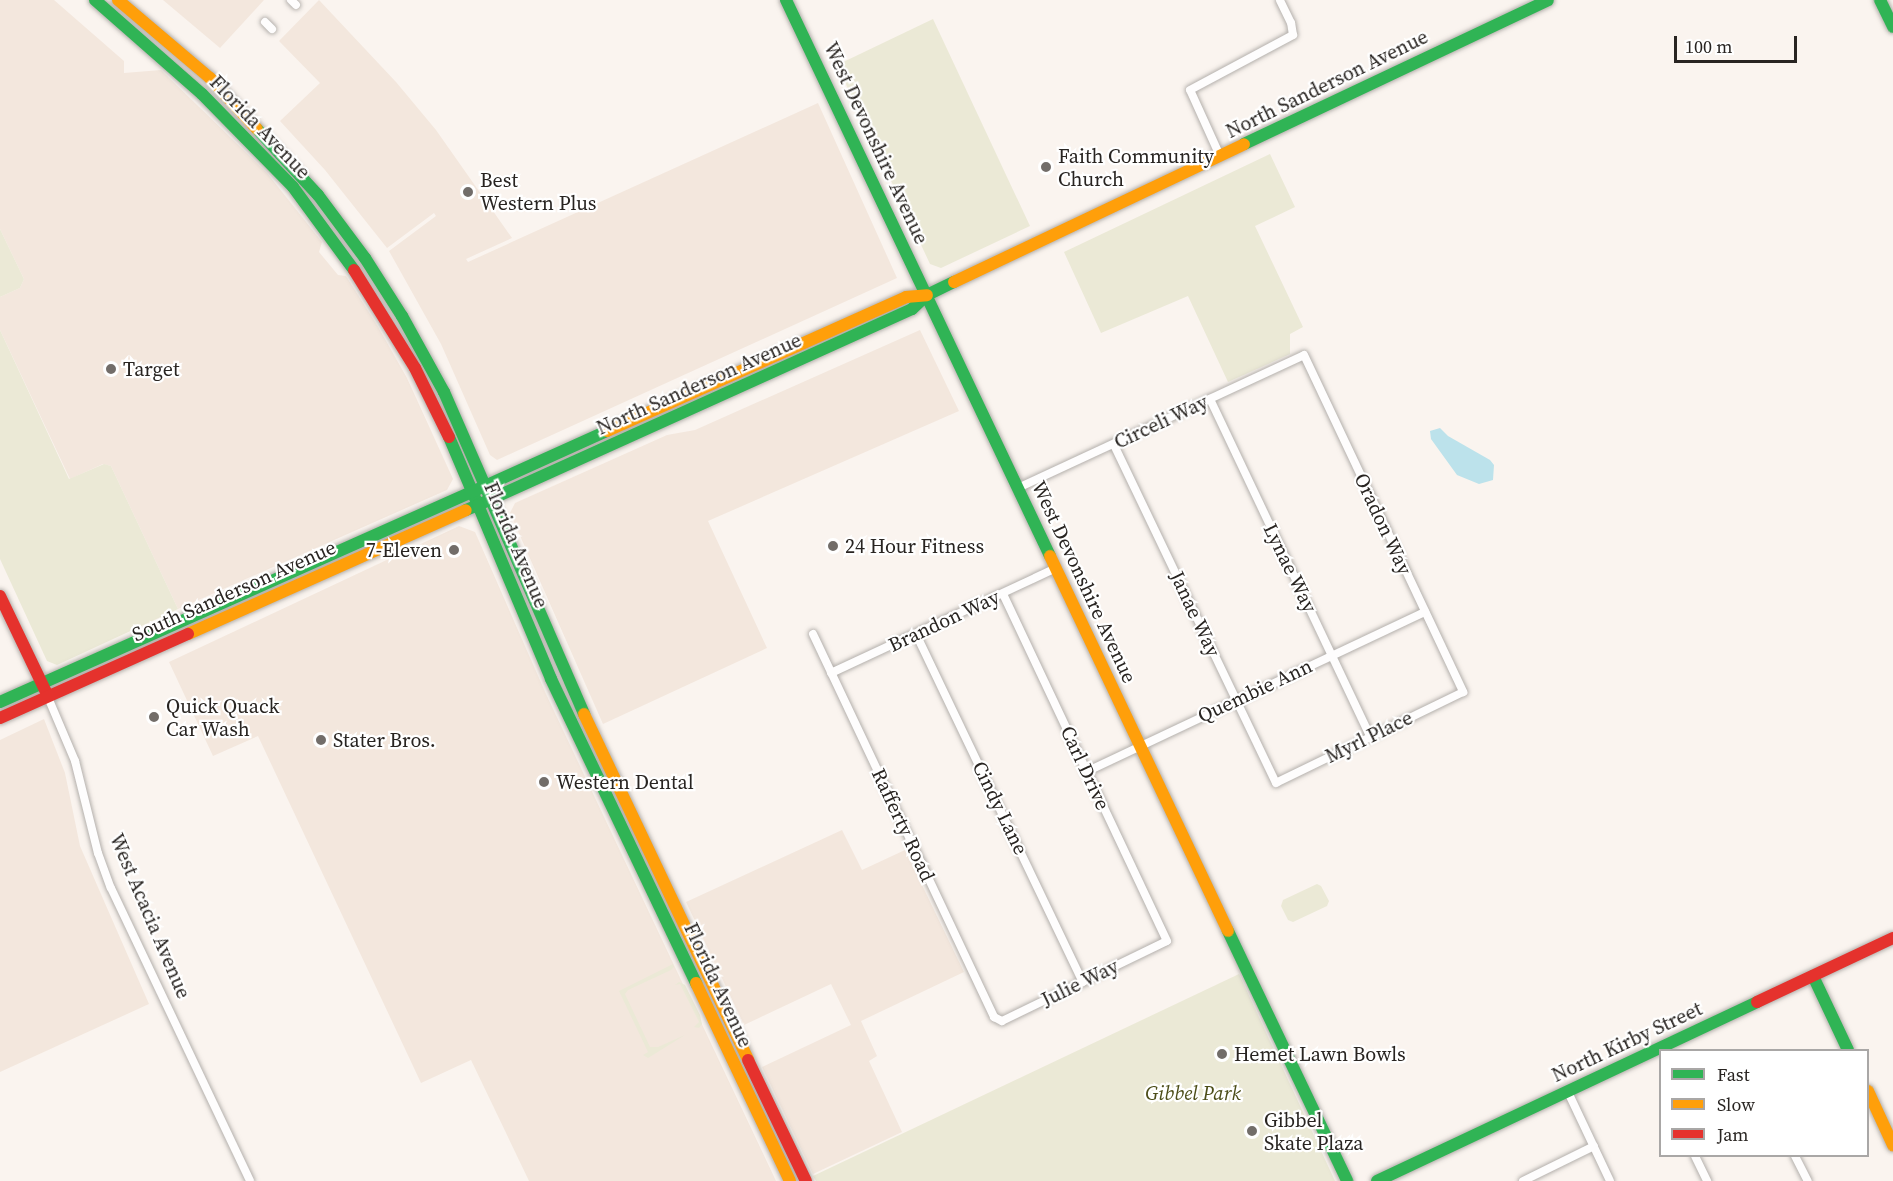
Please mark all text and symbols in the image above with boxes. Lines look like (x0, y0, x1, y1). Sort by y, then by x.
scale bar (1677, 24, 1800, 62)
street label: North Sanderson Avenue (1222, 25, 1432, 143)
text: 100 m (1685, 34, 1732, 59)
street label: West Devonshire Avenue (819, 38, 933, 248)
street label: Florida Avenue (205, 70, 315, 184)
place label: Faith Community Church (1058, 144, 1214, 191)
marker: Faith Community Church (1039, 160, 1053, 174)
place label: Best Western Plus (480, 168, 597, 215)
marker: Best Western Plus (461, 185, 475, 199)
street label: North Sanderson Avenue (593, 328, 805, 440)
place label: Target (123, 357, 179, 381)
marker: Target (104, 362, 118, 376)
street label: Circeli Way (1110, 390, 1212, 454)
street label: Oradon Way (1349, 469, 1417, 579)
street label: West Devonshire Avenue (1027, 477, 1141, 687)
street label: Florida Avenue (479, 478, 553, 612)
street label: Lynae Way (1258, 519, 1322, 617)
place label: 24 Hour Fitness (845, 534, 984, 558)
street label: South Sanderson Avenue (129, 535, 339, 647)
place label: 7-Eleven (366, 538, 442, 562)
marker: 24 Hour Fitness (826, 539, 840, 553)
marker: 7-Eleven (447, 543, 461, 557)
street label: Janae Way (1165, 567, 1225, 661)
street label: Brandon Way (884, 585, 1004, 657)
street label: Quembie Ann (1194, 654, 1316, 728)
place label: Quick Quack Car Wash (166, 694, 279, 741)
street label: Myrl Place (1321, 706, 1417, 768)
marker: Quick Quack Car Wash (147, 710, 161, 724)
street label: Carl Drive (1055, 722, 1115, 814)
place label: Stater Bros. (333, 728, 436, 752)
marker: Stater Bros. (314, 733, 328, 747)
street label: Cindy Lane (967, 757, 1033, 859)
street label: Rafferty Road (866, 765, 940, 885)
place label: Western Dental (556, 770, 694, 794)
marker: Western Dental (537, 775, 551, 789)
street label: West Acacia Avenue (104, 830, 196, 1002)
street label: Florida Avenue (679, 919, 757, 1051)
street label: Julie Way (1037, 954, 1123, 1012)
street label: North Kirby Street (1548, 997, 1706, 1087)
place label: Hemet Lawn Bowls (1234, 1042, 1406, 1066)
marker: Hemet Lawn Bowls (1215, 1047, 1229, 1061)
legend (1659, 1049, 1869, 1157)
text: Fast (1717, 1062, 1750, 1087)
park label: Gibbel Park (1145, 1081, 1241, 1105)
text: Slow (1717, 1092, 1755, 1117)
place label: Gibbel Skate Plaza (1264, 1108, 1364, 1155)
text: Jam (1717, 1122, 1749, 1147)
marker: Gibbel Skate Plaza (1245, 1124, 1259, 1138)

